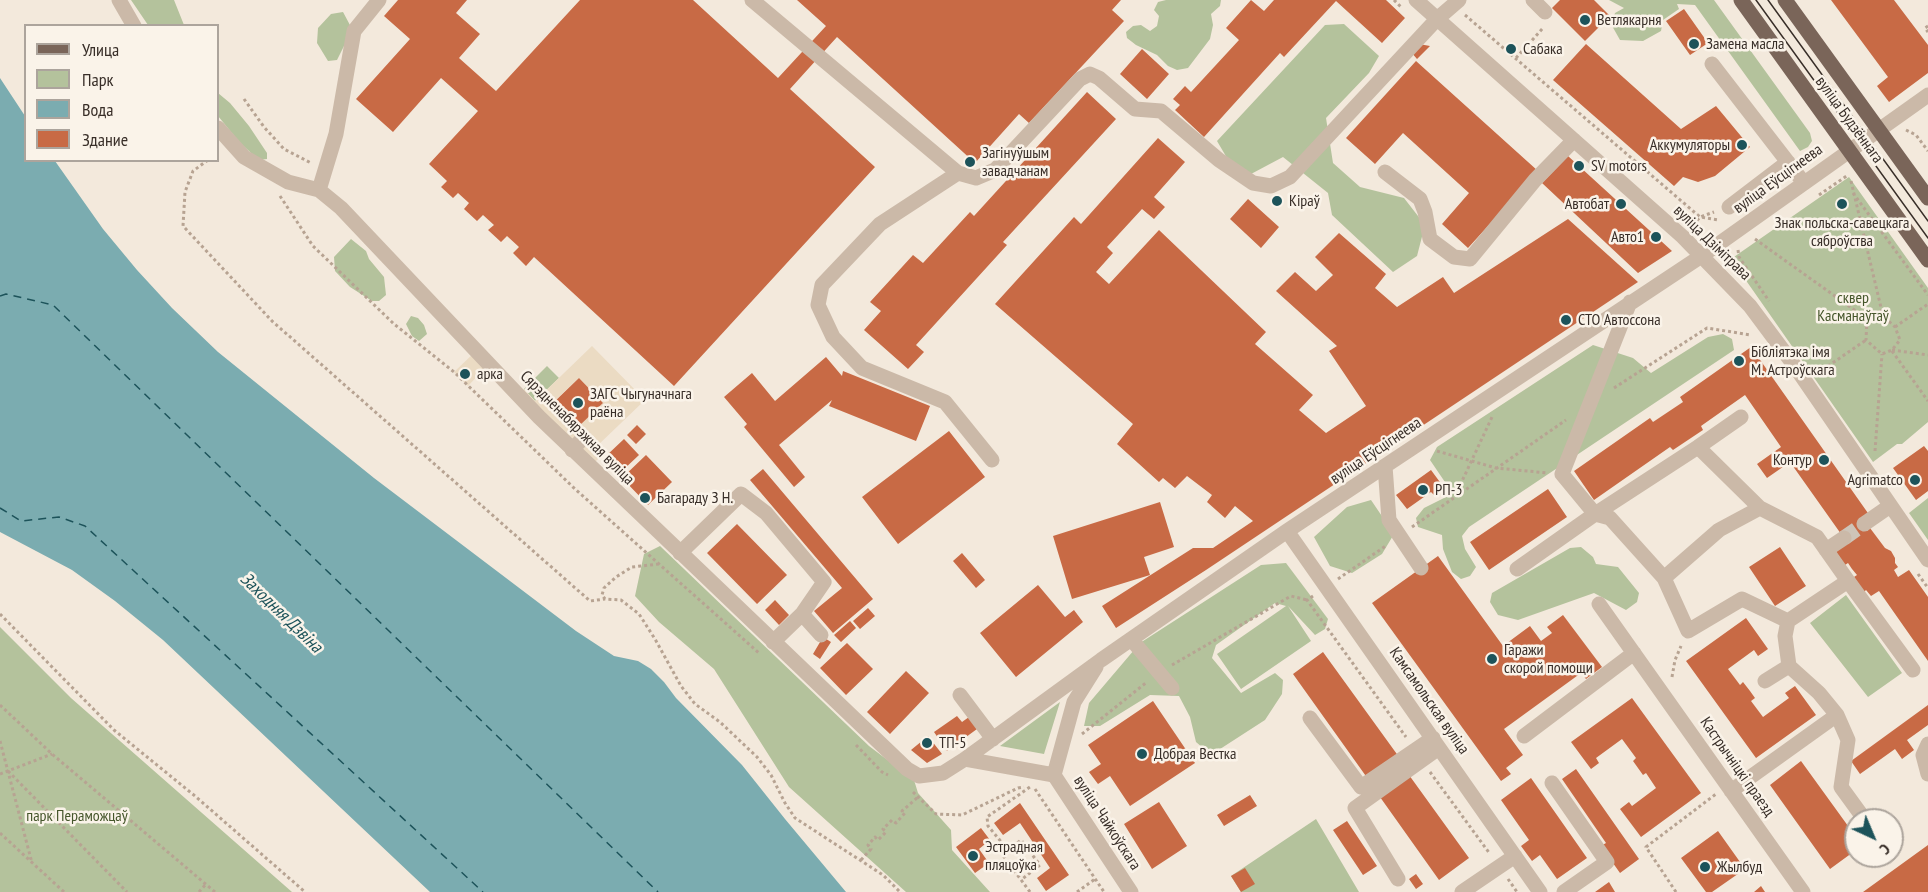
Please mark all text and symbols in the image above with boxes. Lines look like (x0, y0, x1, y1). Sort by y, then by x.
place label: Ветлякарня (1597, 10, 1661, 30)
marker: Ветлякарня (1578, 13, 1592, 27)
legend (24, 24, 219, 162)
place label: Замена масла (1706, 34, 1784, 54)
marker: Замена масла (1687, 37, 1701, 51)
text: Улица (82, 38, 119, 61)
place label: Сабака (1523, 39, 1563, 59)
marker: Сабака (1504, 42, 1518, 56)
text: Парк (82, 68, 113, 91)
street label: вуліца Будзённага (1811, 73, 1887, 167)
text: Вода (82, 98, 113, 121)
text: Здание (82, 128, 128, 151)
place label: Аккумуляторы (1650, 135, 1730, 155)
marker: Аккумуляторы (1735, 138, 1749, 152)
street label: вуліца Еўсцігнеева (1730, 140, 1826, 218)
place label: Загінуўшым завадчанам (982, 143, 1049, 181)
marker: Загінуўшым завадчанам (963, 155, 977, 169)
place label: SV motors (1591, 156, 1647, 176)
marker: SV motors (1572, 159, 1586, 173)
place label: Кіраў (1289, 191, 1320, 211)
marker: Кіраў (1270, 194, 1284, 208)
place label: Автобат (1565, 194, 1609, 214)
marker: Автобат (1614, 197, 1628, 211)
marker: Знак польска-савецкага сяброўства (1835, 197, 1849, 211)
street label: вуліца Дзімітрава (1669, 201, 1755, 285)
place label: Знак польска-савецкага сяброўства (1775, 213, 1909, 251)
place label: Авто1 (1611, 227, 1644, 247)
marker: Авто1 (1649, 230, 1663, 244)
park label: сквер Касманаўтаў (1817, 288, 1889, 326)
place label: СТО Автоссона (1578, 310, 1661, 330)
marker: СТО Автоссона (1559, 313, 1573, 327)
place label: Бібліятэка імя М. Астроўскага (1751, 342, 1835, 380)
marker: Бібліятэка імя М. Астроўскага (1732, 354, 1746, 368)
place label: арка (477, 364, 503, 384)
marker: арка (458, 367, 472, 381)
street label: Сярэдненабярэжная вуліца (516, 367, 638, 489)
place label: ЗАГС Чыгуначнага раёна (590, 384, 692, 422)
marker: ЗАГС Чыгуначнага раёна (571, 396, 585, 410)
street label: вуліца Еўсцігнеева (1327, 413, 1425, 489)
place label: Контур (1773, 450, 1812, 470)
marker: Контур (1817, 453, 1831, 467)
place label: Agrimatco (1847, 470, 1903, 490)
marker: Agrimatco (1908, 473, 1922, 487)
place label: РП-3 (1435, 480, 1462, 500)
marker: РП-3 (1416, 483, 1430, 497)
place label: Багараду З Н. (657, 488, 733, 508)
marker: Багараду З Н. (638, 491, 652, 505)
water label: Заходняя Дзвіна (236, 569, 326, 657)
place label: Гаражи скорой помощи (1504, 640, 1593, 678)
street label: Камсамольская вуліца (1385, 644, 1473, 758)
marker: Гаражи скорой помощи (1485, 652, 1499, 666)
street label: Кастрычніцкі праезд (1696, 714, 1778, 820)
place label: ТП-5 (939, 733, 966, 753)
marker: ТП-5 (920, 736, 934, 750)
place label: Добрая Вестка (1154, 744, 1236, 764)
marker: Добрая Вестка (1135, 747, 1149, 761)
street label: вуліца Чайкоўскага (1069, 772, 1145, 874)
park label: парк Пераможцаў (26, 806, 128, 826)
north arrow (1844, 808, 1904, 868)
place label: Эстрадная пляцоўка (985, 837, 1043, 875)
text: С (1876, 840, 1895, 859)
marker: Эстрадная пляцоўка (966, 849, 980, 863)
place label: Жылбуд (1717, 857, 1762, 877)
marker: Жылбуд (1698, 860, 1712, 874)

